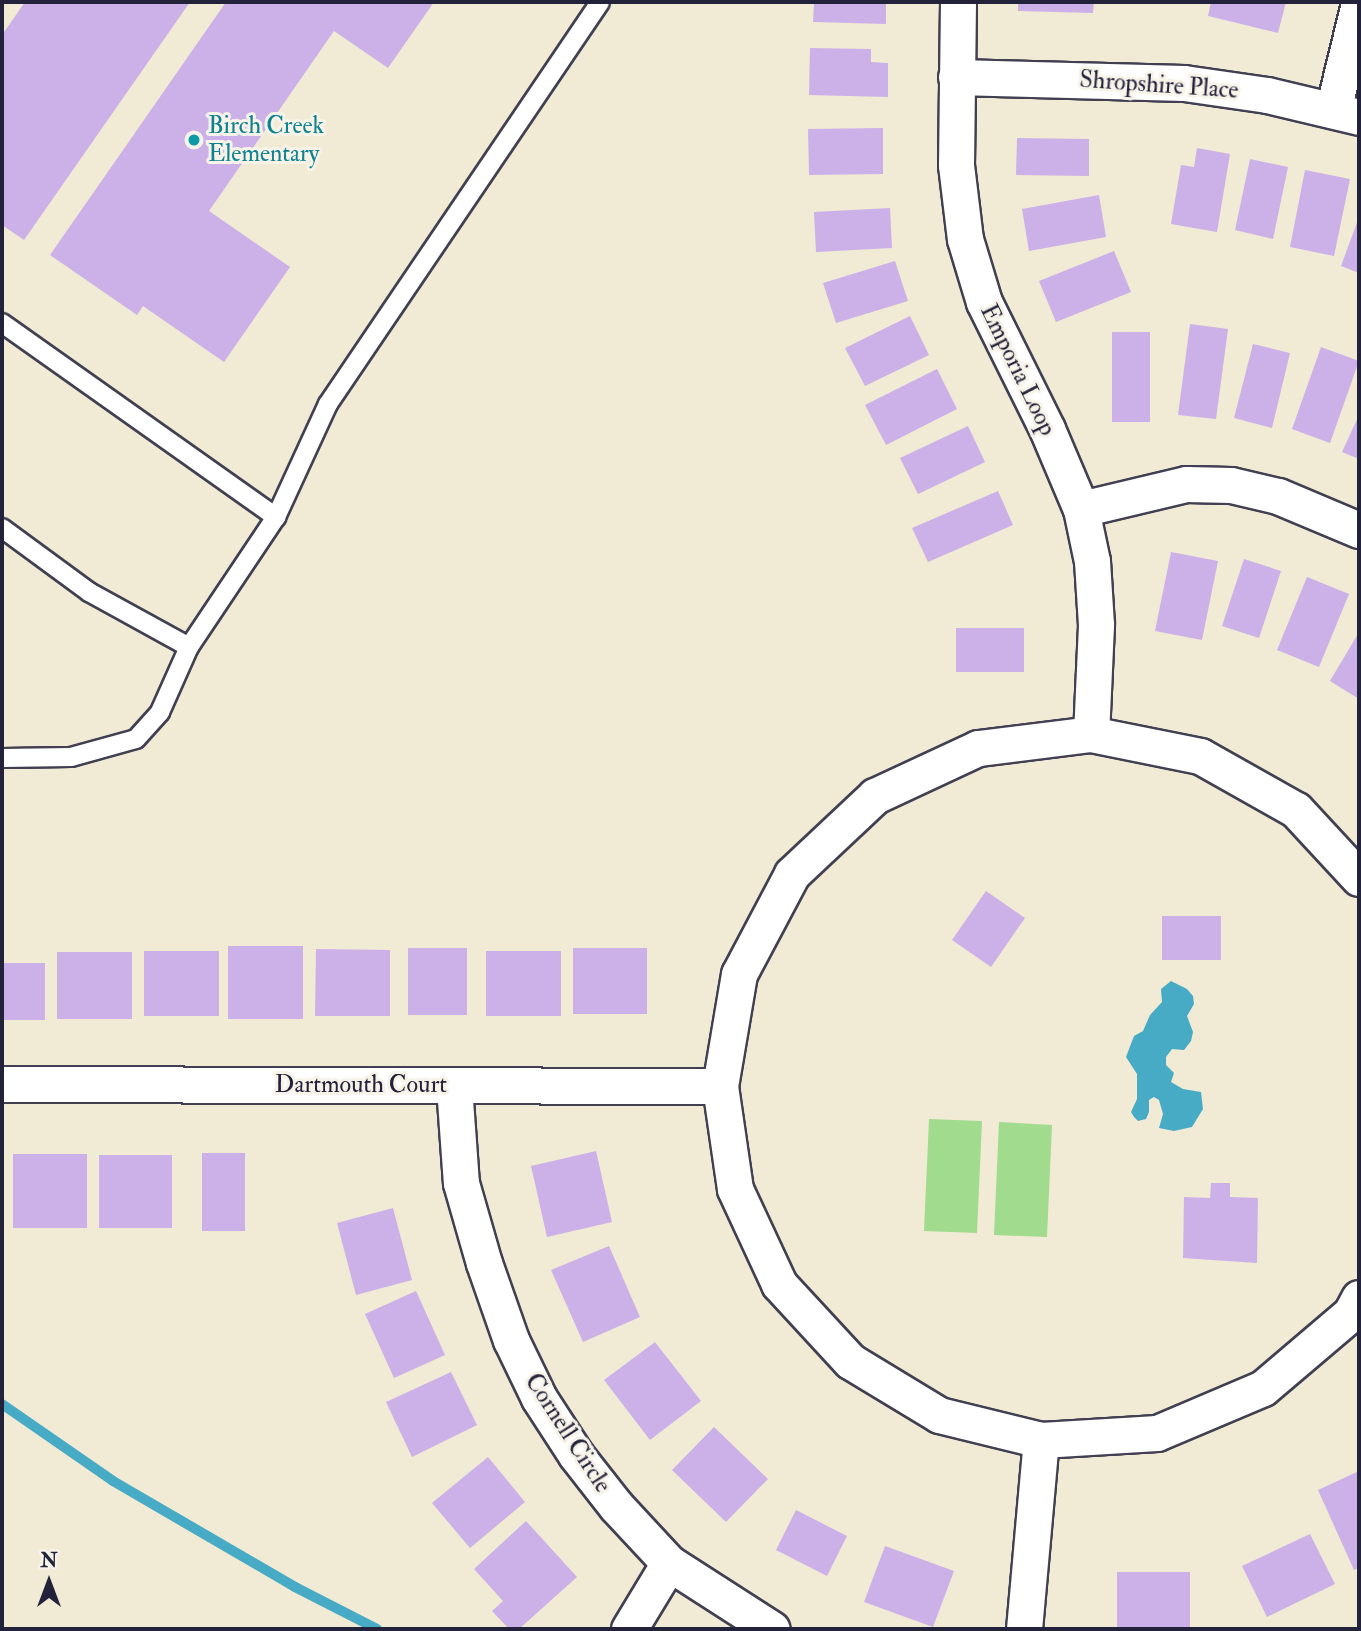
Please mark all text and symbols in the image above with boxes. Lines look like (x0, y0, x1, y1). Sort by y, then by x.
street label: Shropshire Place (1079, 65, 1239, 105)
place label: Birch Creek Elementary (208, 112, 324, 168)
marker: Birch Creek Elementary (186, 132, 202, 148)
street label: Emporia Loop (974, 300, 1062, 440)
street label: Dartmouth Court (275, 1071, 447, 1099)
street label: Cornell Circle (519, 1368, 617, 1498)
north arrow (14, 1547, 84, 1617)
text: N (40, 1549, 58, 1573)

